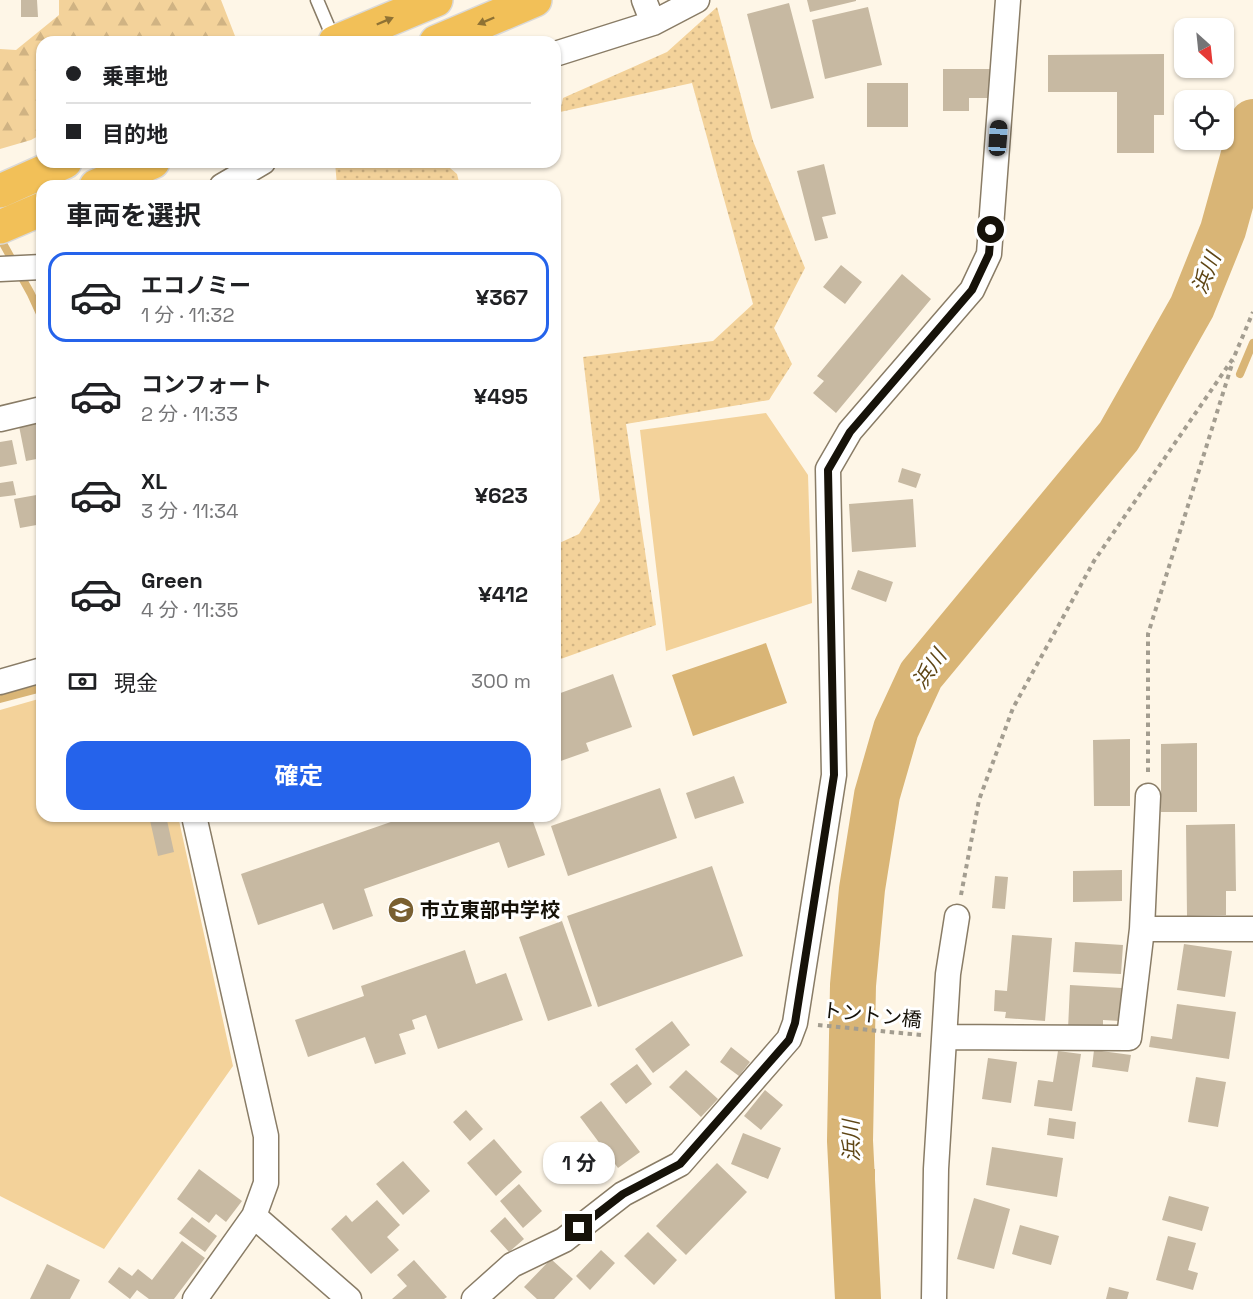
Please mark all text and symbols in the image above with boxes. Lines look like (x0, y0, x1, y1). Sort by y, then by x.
one-way arrow (377, 16, 395, 26)
one-way arrow (476, 16, 494, 26)
north arrow (1174, 18, 1234, 78)
map controls (1174, 18, 1234, 150)
text: 乗車地 (102, 62, 168, 90)
button: locate (1174, 90, 1234, 150)
car (988, 119, 1008, 157)
text: 目的地 (102, 120, 168, 148)
text: 車両を選択 (66, 198, 201, 233)
route start (977, 216, 1004, 243)
water label: 浜川 (1186, 247, 1227, 298)
icon: car (69, 270, 123, 324)
text: エコノミー (141, 271, 251, 299)
text: ¥367 (476, 283, 528, 311)
text: 1 分 · 11:32 (141, 302, 234, 328)
icon: car (69, 369, 123, 423)
text: コンフォート (141, 370, 272, 398)
text: ¥495 (474, 382, 528, 410)
text: 2 分 · 11:33 (141, 401, 238, 427)
text: XL (141, 467, 167, 495)
icon: car (69, 468, 123, 522)
text: ¥623 (474, 481, 528, 509)
text: 3 分 · 11:34 (141, 498, 239, 524)
text: Green (141, 566, 203, 594)
icon: car (69, 567, 123, 621)
text: ¥412 (478, 580, 528, 608)
text: 4 分 · 11:35 (141, 597, 239, 623)
water label: 浜川 (906, 642, 953, 694)
icon: cash (66, 665, 99, 698)
text: 300 m (471, 668, 531, 694)
text: 現金 (114, 669, 158, 697)
button: 確定 (66, 741, 531, 810)
school or university icon: 市立東部中学校 (386, 895, 416, 925)
place label: 市立東部中学校 (420, 897, 560, 923)
street label: トントン橋 (821, 997, 923, 1033)
water label: 浜川 (837, 1118, 865, 1162)
callout: 1 分 (543, 1141, 615, 1183)
text: 1 分 (562, 1150, 596, 1176)
route end (565, 1214, 592, 1241)

